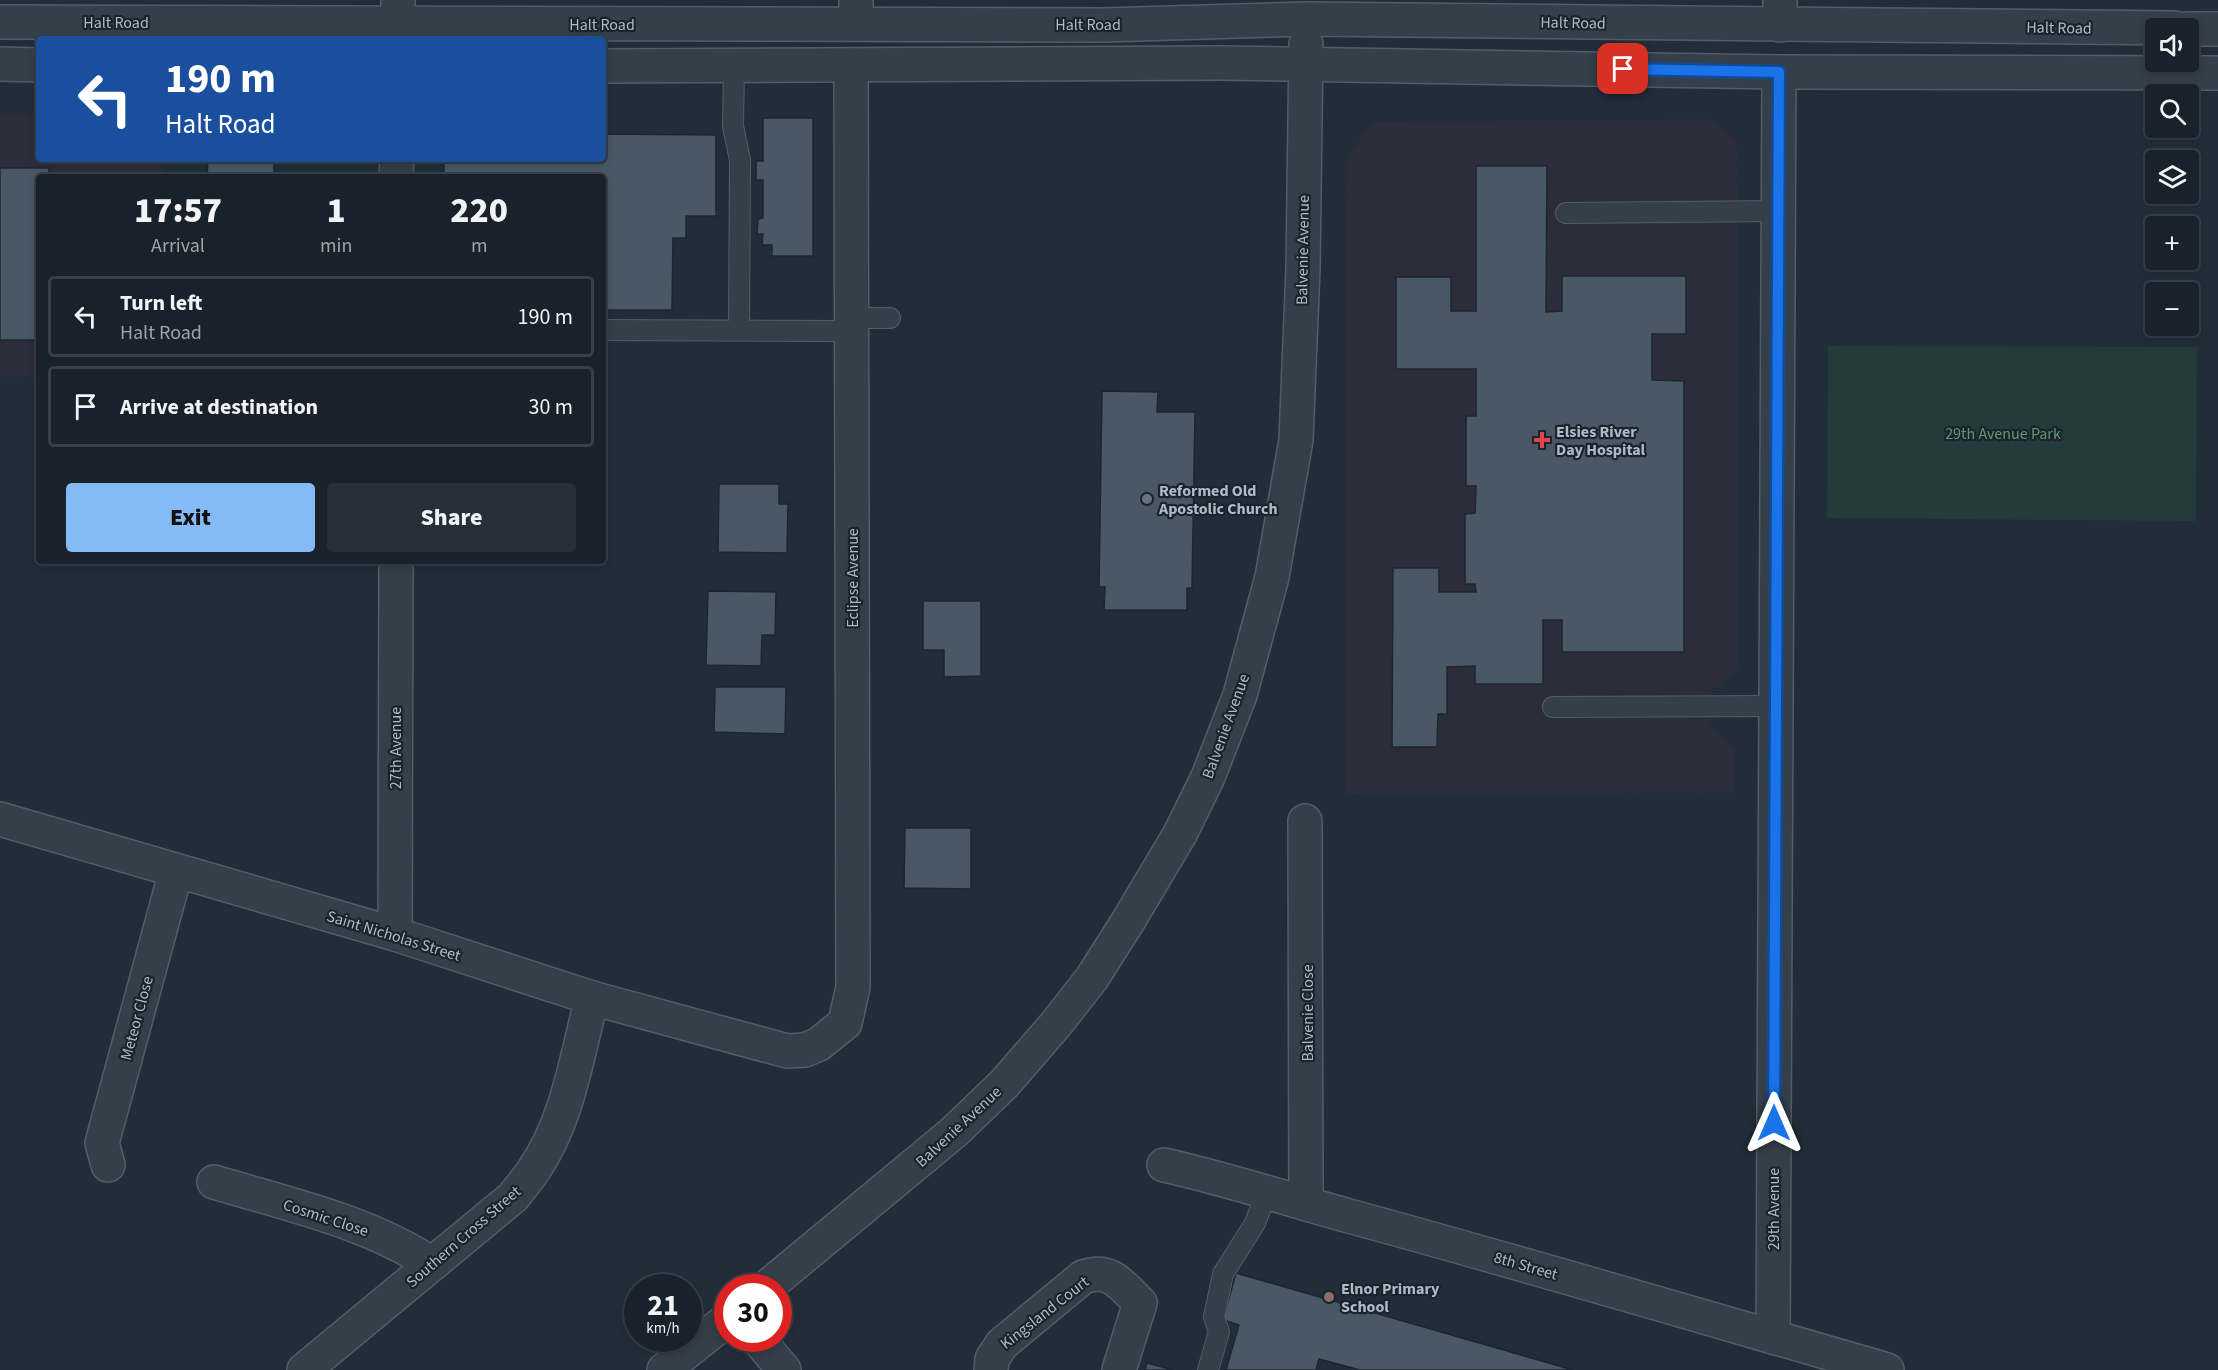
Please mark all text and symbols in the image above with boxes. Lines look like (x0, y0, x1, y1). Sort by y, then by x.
street label: Halt Road (1540, 11, 1606, 35)
street label: Halt Road (83, 12, 149, 34)
street label: Halt Road (569, 14, 635, 36)
street label: Halt Road (1055, 14, 1121, 36)
street label: Halt Road (2026, 16, 2092, 40)
map controls (2145, 18, 2199, 336)
button: sound (2145, 18, 2199, 72)
pin (1597, 43, 1648, 94)
text: 190 m (165, 49, 276, 109)
icon: arrive (1606, 52, 1639, 85)
icon: left (66, 60, 144, 138)
button: search (2145, 84, 2199, 138)
text: Halt Road (165, 105, 276, 144)
button: layers (2145, 150, 2199, 204)
text: 17:57 (134, 185, 222, 236)
text: 1 (327, 185, 346, 236)
text: 220 (450, 185, 508, 236)
street label: Balvenie Avenue (1291, 195, 1315, 305)
button: + (2145, 216, 2199, 270)
text: Arrival (151, 232, 205, 260)
text: min (320, 232, 352, 260)
text: m (471, 232, 487, 260)
button: − (2145, 282, 2199, 336)
text: Turn left (120, 287, 202, 319)
icon: left (69, 300, 102, 333)
text: 190 m (518, 301, 573, 333)
text: Halt Road (120, 319, 202, 347)
icon: arrive (69, 390, 102, 423)
text: Arrive at destination (120, 391, 318, 423)
text: 30 m (528, 391, 573, 423)
place label: Elsies River Day Hospital (1556, 421, 1646, 461)
park label: 29th Avenue Park (1945, 423, 2061, 445)
marker: Elsies River Day Hospital (1533, 431, 1551, 449)
place label: Reformed Old Apostolic Church (1158, 480, 1278, 520)
button: Exit (66, 483, 315, 552)
button: Share (327, 483, 576, 552)
marker: Reformed Old Apostolic Church (1140, 492, 1154, 506)
street label: Eclipse Avenue (842, 528, 864, 628)
street label: Balvenie Avenue (1197, 671, 1255, 782)
street label: 27th Avenue (385, 707, 407, 789)
street label: Saint Nicholas Street (324, 905, 464, 967)
street label: Balvenie Close (1297, 964, 1319, 1062)
street label: Meteor Close (115, 974, 159, 1063)
street label: Balvenie Avenue (911, 1081, 1006, 1172)
position arrow (1742, 1091, 1806, 1155)
street label: 29th Avenue (1763, 1168, 1785, 1250)
street label: Southern Cross Street (402, 1180, 526, 1293)
street label: Cosmic Close (280, 1194, 371, 1242)
street label: 8th Street (1491, 1246, 1561, 1286)
street label: Kingsland Court (996, 1271, 1094, 1354)
speed limit sign: 30 (714, 1274, 792, 1352)
place label: Elnor Primary School (1341, 1278, 1440, 1318)
text: 21 (647, 1284, 679, 1327)
marker: Elnor Primary School (1322, 1290, 1336, 1304)
text: km/h (646, 1318, 680, 1339)

